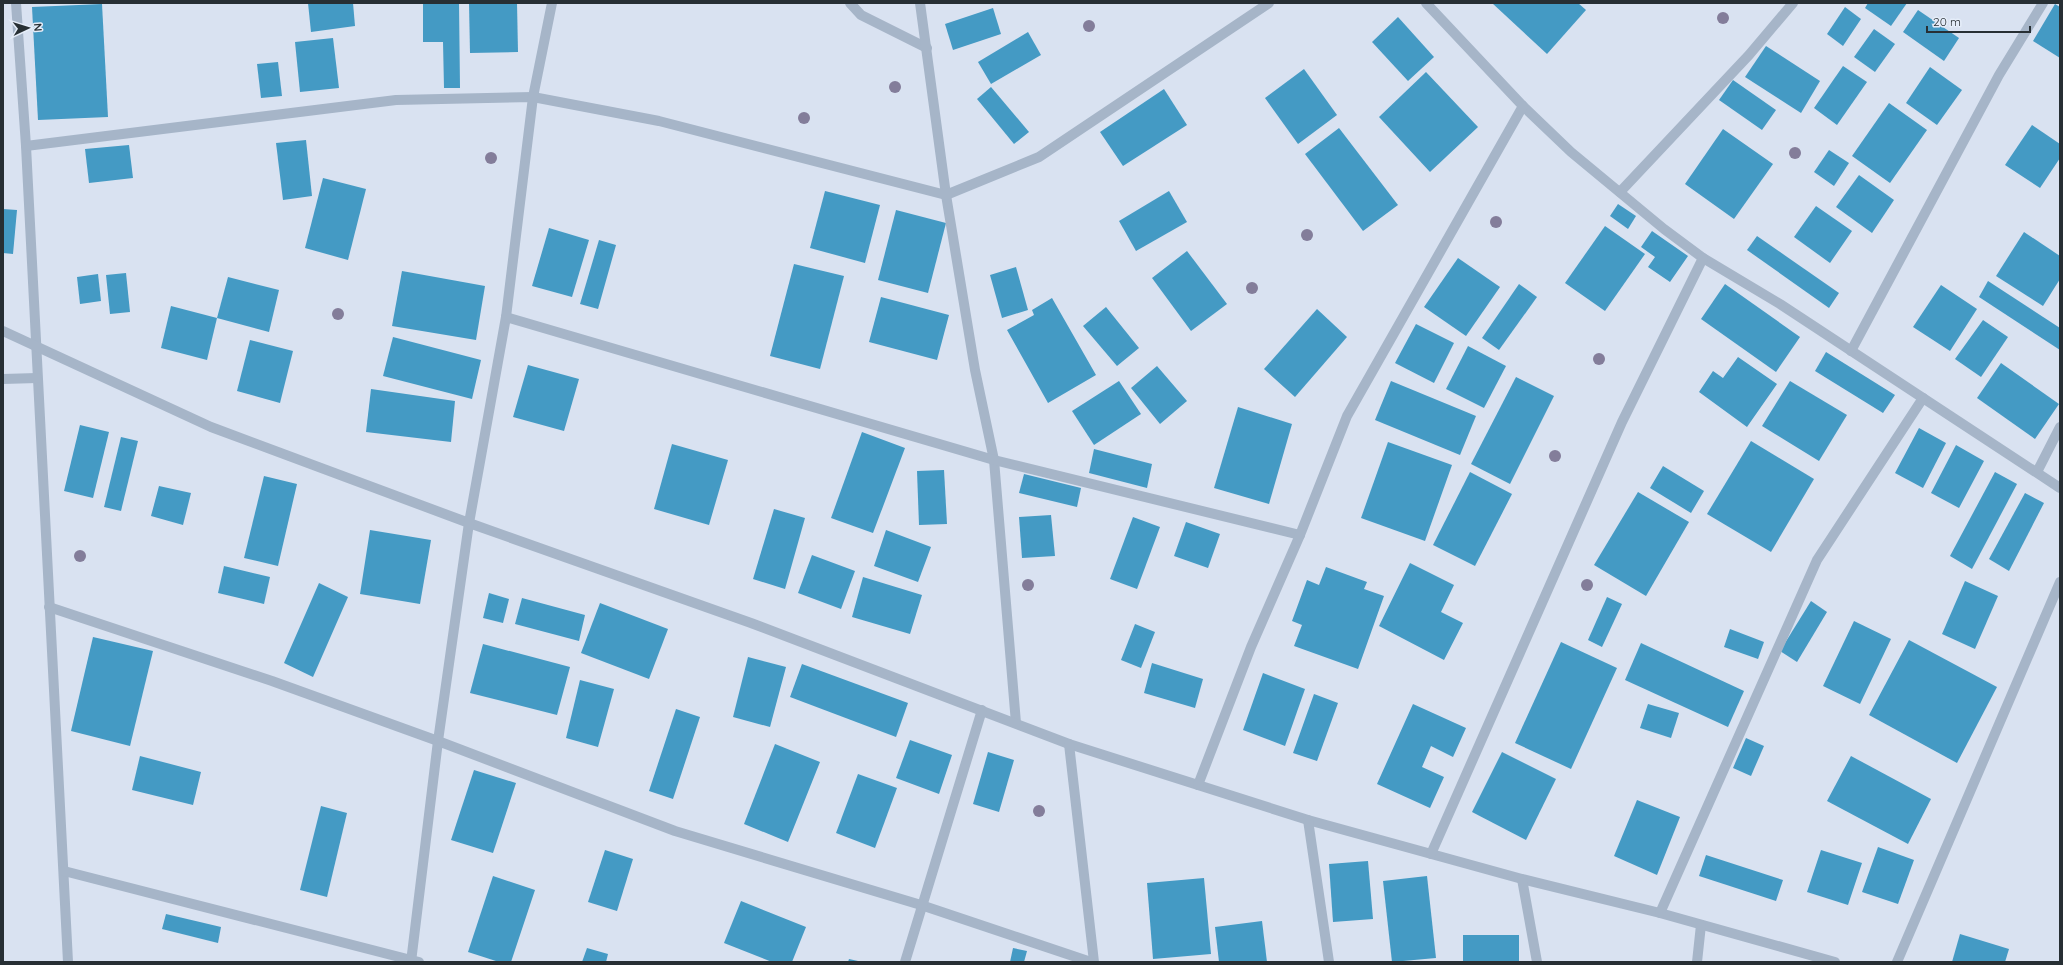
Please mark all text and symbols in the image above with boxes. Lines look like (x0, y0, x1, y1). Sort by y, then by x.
north arrow (8, 8, 48, 48)
scale bar (1927, 8, 2030, 34)
text: 20 m (1933, 14, 1961, 29)
text: N (31, 23, 45, 32)

